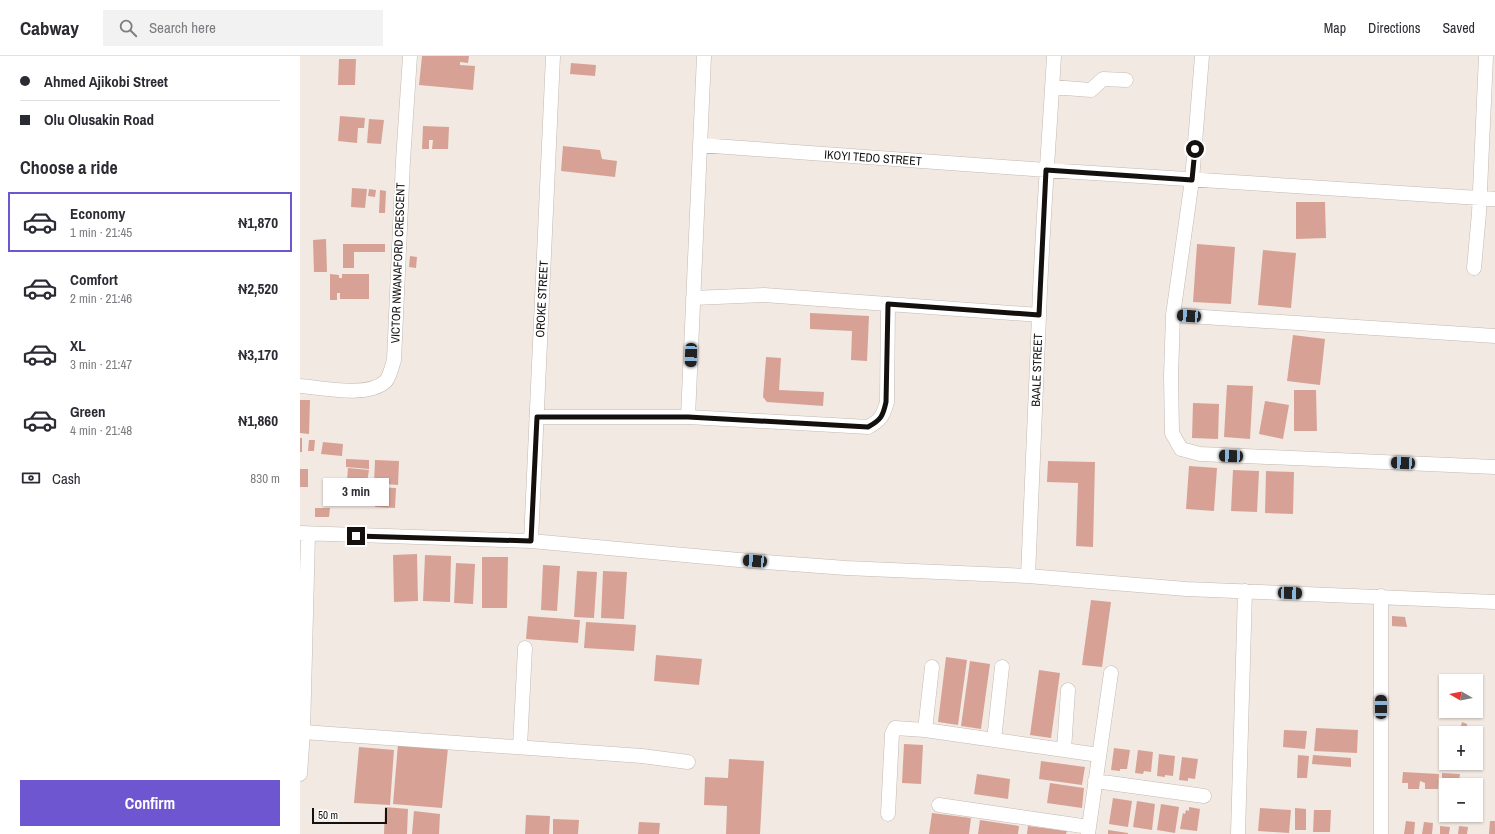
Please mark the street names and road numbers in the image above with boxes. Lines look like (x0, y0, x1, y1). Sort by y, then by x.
street label: IKOYI TEDO STREET (824, 147, 922, 169)
street label: VICTOR NWANAFORD CRESCENT (387, 182, 409, 344)
street label: OROKE STREET (532, 260, 552, 338)
street label: BAALE STREET (1028, 333, 1046, 407)

